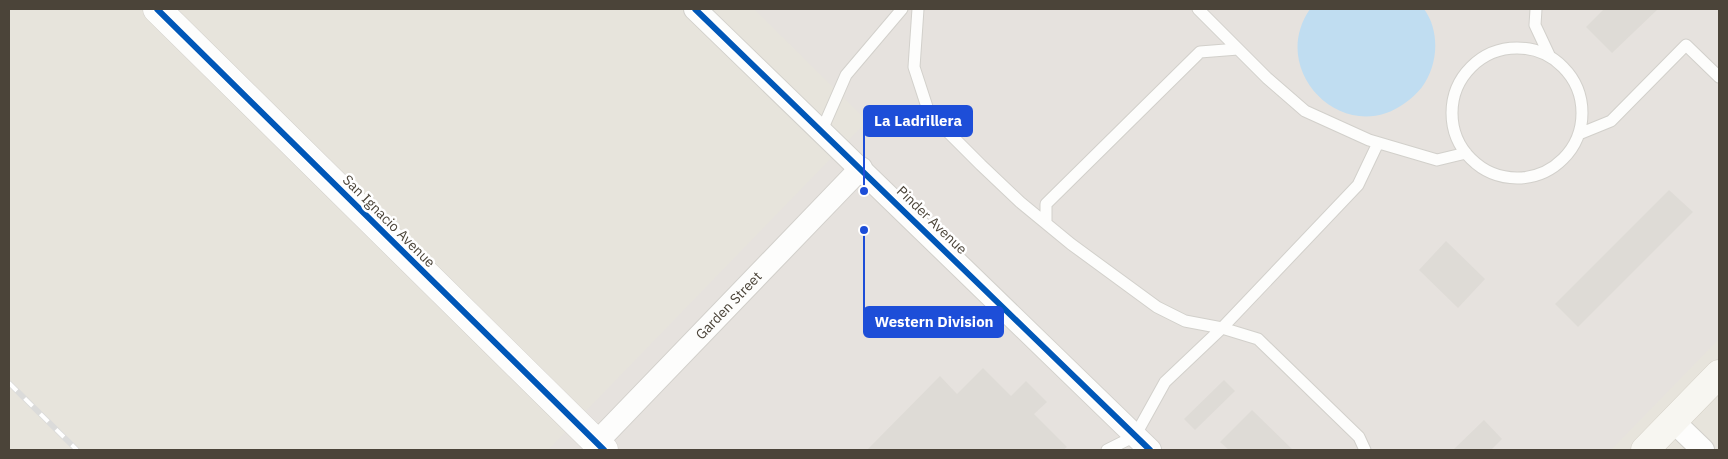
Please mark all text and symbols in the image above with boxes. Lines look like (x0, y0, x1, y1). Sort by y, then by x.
callout: La Ladrillera (864, 106, 972, 136)
text: La Ladrillera (874, 111, 962, 130)
street label: San Ignacio Avenue (339, 171, 439, 271)
street label: Pinder Avenue (893, 182, 971, 258)
street label: Garden Street (692, 268, 766, 343)
callout: Western Division (864, 307, 1003, 337)
text: Western Division (874, 312, 994, 331)

